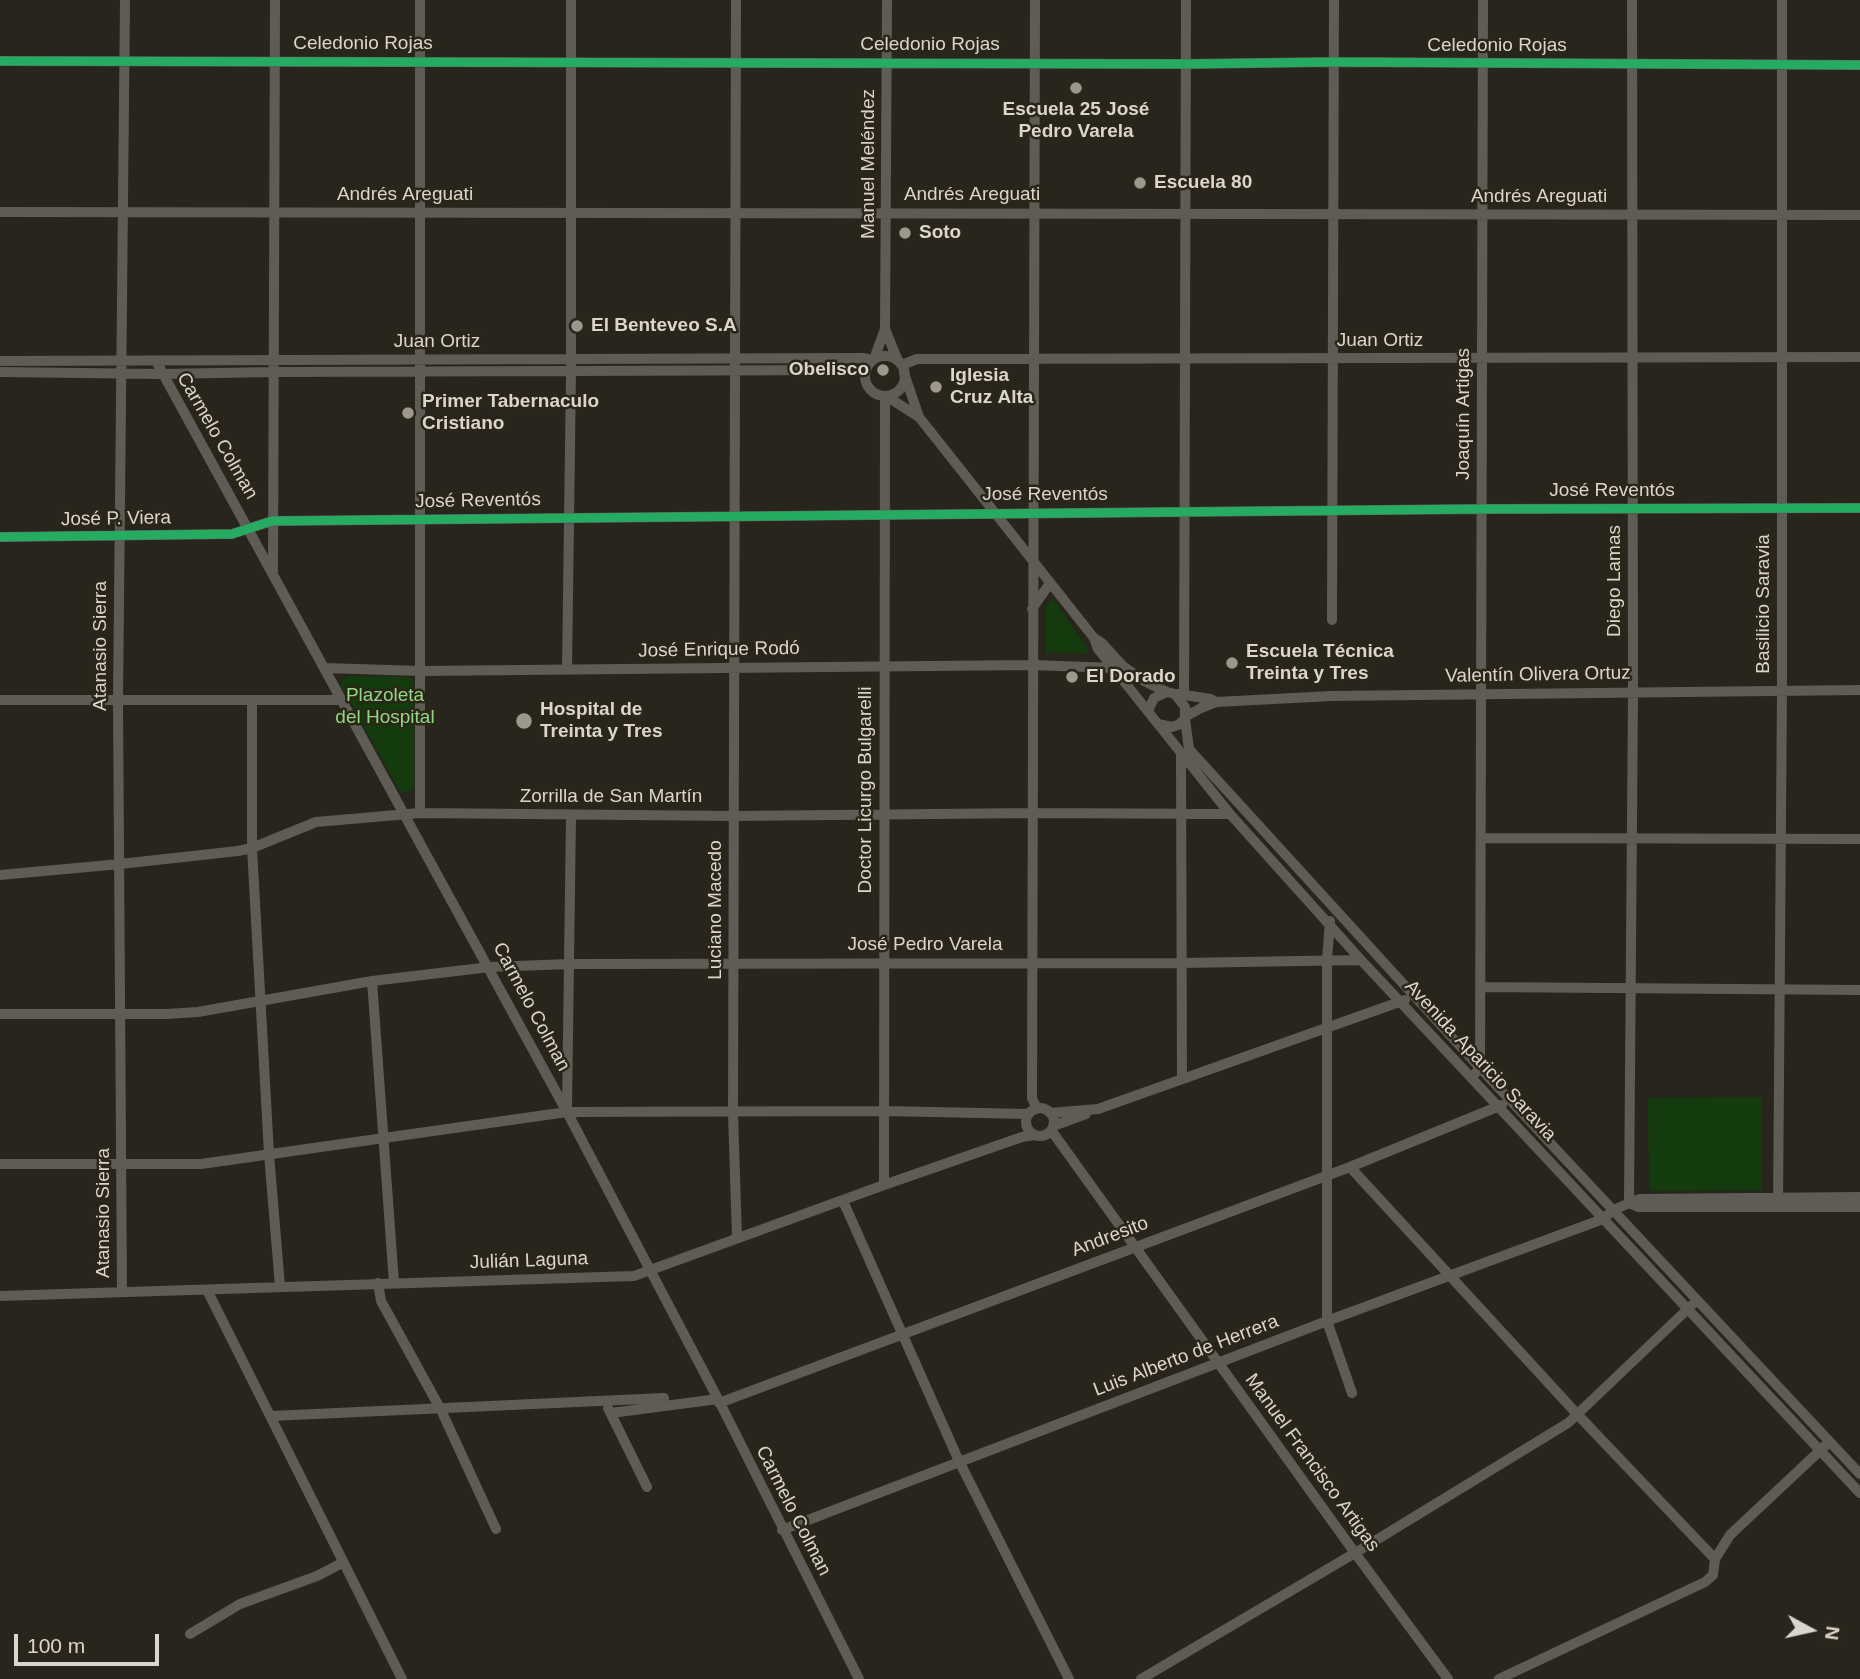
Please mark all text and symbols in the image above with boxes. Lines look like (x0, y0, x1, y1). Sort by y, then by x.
street label: Celedonio Rojas (293, 33, 433, 55)
street label: Celedonio Rojas (860, 34, 1000, 56)
street label: Celedonio Rojas (1427, 35, 1567, 57)
marker: Escuela 25 José Pedro Varela (1068, 80, 1084, 96)
street label: Manuel Meléndez (858, 89, 880, 239)
place label: Escuela 25 José Pedro Varela (1003, 99, 1149, 143)
place label: Escuela 80 (1154, 172, 1252, 194)
marker: Escuela 80 (1132, 175, 1148, 191)
street label: Andrés Areguati (337, 184, 473, 206)
street label: Andrés Areguati (904, 184, 1040, 206)
street label: Andrés Areguati (1471, 186, 1607, 208)
place label: Soto (919, 222, 961, 244)
marker: Soto (897, 225, 913, 241)
place label: El Benteveo S.A (591, 315, 737, 337)
marker: El Benteveo S.A (569, 318, 585, 334)
street label: Juan Ortiz (1337, 330, 1423, 352)
street label: Juan Ortiz (394, 331, 480, 353)
street label: Joaquín Artigas (1453, 348, 1475, 480)
place label: Obelisco (789, 359, 869, 381)
marker: Obelisco (875, 362, 891, 378)
place label: Iglesia Cruz Alta (950, 365, 1033, 409)
street label: Carmelo Colman (171, 369, 263, 503)
marker: Iglesia Cruz Alta (928, 379, 944, 395)
place label: Primer Tabernaculo Cristiano (422, 391, 599, 435)
marker: Primer Tabernaculo Cristiano (400, 405, 416, 421)
street label: José Reventós (1549, 480, 1675, 502)
street label: José Reventós (982, 484, 1108, 506)
street label: José Reventós (415, 489, 541, 513)
street label: José P. Viera (61, 507, 171, 531)
street label: Diego Lamas (1604, 525, 1626, 637)
street label: Basilicio Saravia (1753, 534, 1775, 674)
street label: Atanasio Sierra (90, 581, 112, 711)
street label: José Enrique Rodó (638, 637, 800, 663)
place label: Escuela Técnica Treinta y Tres (1246, 641, 1394, 685)
marker: Escuela Técnica Treinta y Tres (1224, 655, 1240, 671)
street label: Valentín Olivera Ortuz (1445, 662, 1631, 688)
place label: El Dorado (1086, 666, 1176, 688)
marker: El Dorado (1064, 669, 1080, 685)
park label: Plazoleta del Hospital (335, 685, 435, 729)
street label: Doctor Licurgo Bulgarelli (855, 687, 877, 893)
place label: Hospital de Treinta y Tres (540, 699, 663, 743)
marker: Hospital de Treinta y Tres (514, 711, 534, 731)
street label: Zorrilla de San Martín (520, 786, 702, 808)
street label: Luciano Macedo (705, 840, 727, 980)
street label: José Pedro Varela (848, 934, 1002, 956)
street label: Carmelo Colman (487, 939, 575, 1075)
street label: Avenida Aparicio Saravia (1399, 976, 1561, 1146)
street label: Atanasio Sierra (93, 1148, 115, 1278)
street label: Andresito (1068, 1212, 1152, 1262)
street label: Julián Laguna (469, 1248, 589, 1274)
street label: Luis Alberto de Herrera (1090, 1310, 1282, 1402)
street label: Manuel Francisco Artigas (1240, 1370, 1384, 1556)
street label: Carmelo Colman (750, 1442, 836, 1580)
north arrow (1776, 1595, 1846, 1665)
scale bar (18, 1620, 163, 1664)
text: N (1821, 1625, 1844, 1641)
text: 100 m (27, 1634, 85, 1657)

